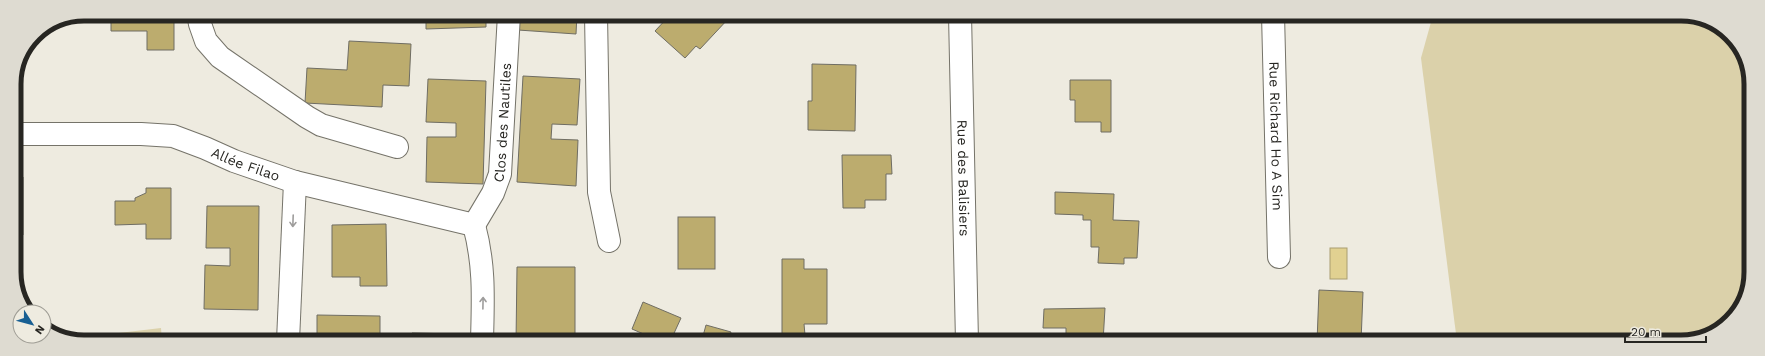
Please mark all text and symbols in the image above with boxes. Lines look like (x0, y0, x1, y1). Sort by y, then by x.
street label: Rue Richard Ho A Sim (1266, 61, 1286, 211)
street label: Clos des Nautiles (490, 62, 514, 185)
street label: Rue des Balisiers (954, 119, 973, 237)
street label: Allée Filao (209, 144, 282, 184)
one-way arrow (289, 214, 297, 227)
one-way arrow (479, 297, 487, 310)
north arrow (12, 304, 52, 344)
scale bar (1625, 318, 1706, 344)
text: N (32, 322, 47, 337)
text: 20 m (1631, 325, 1661, 339)

